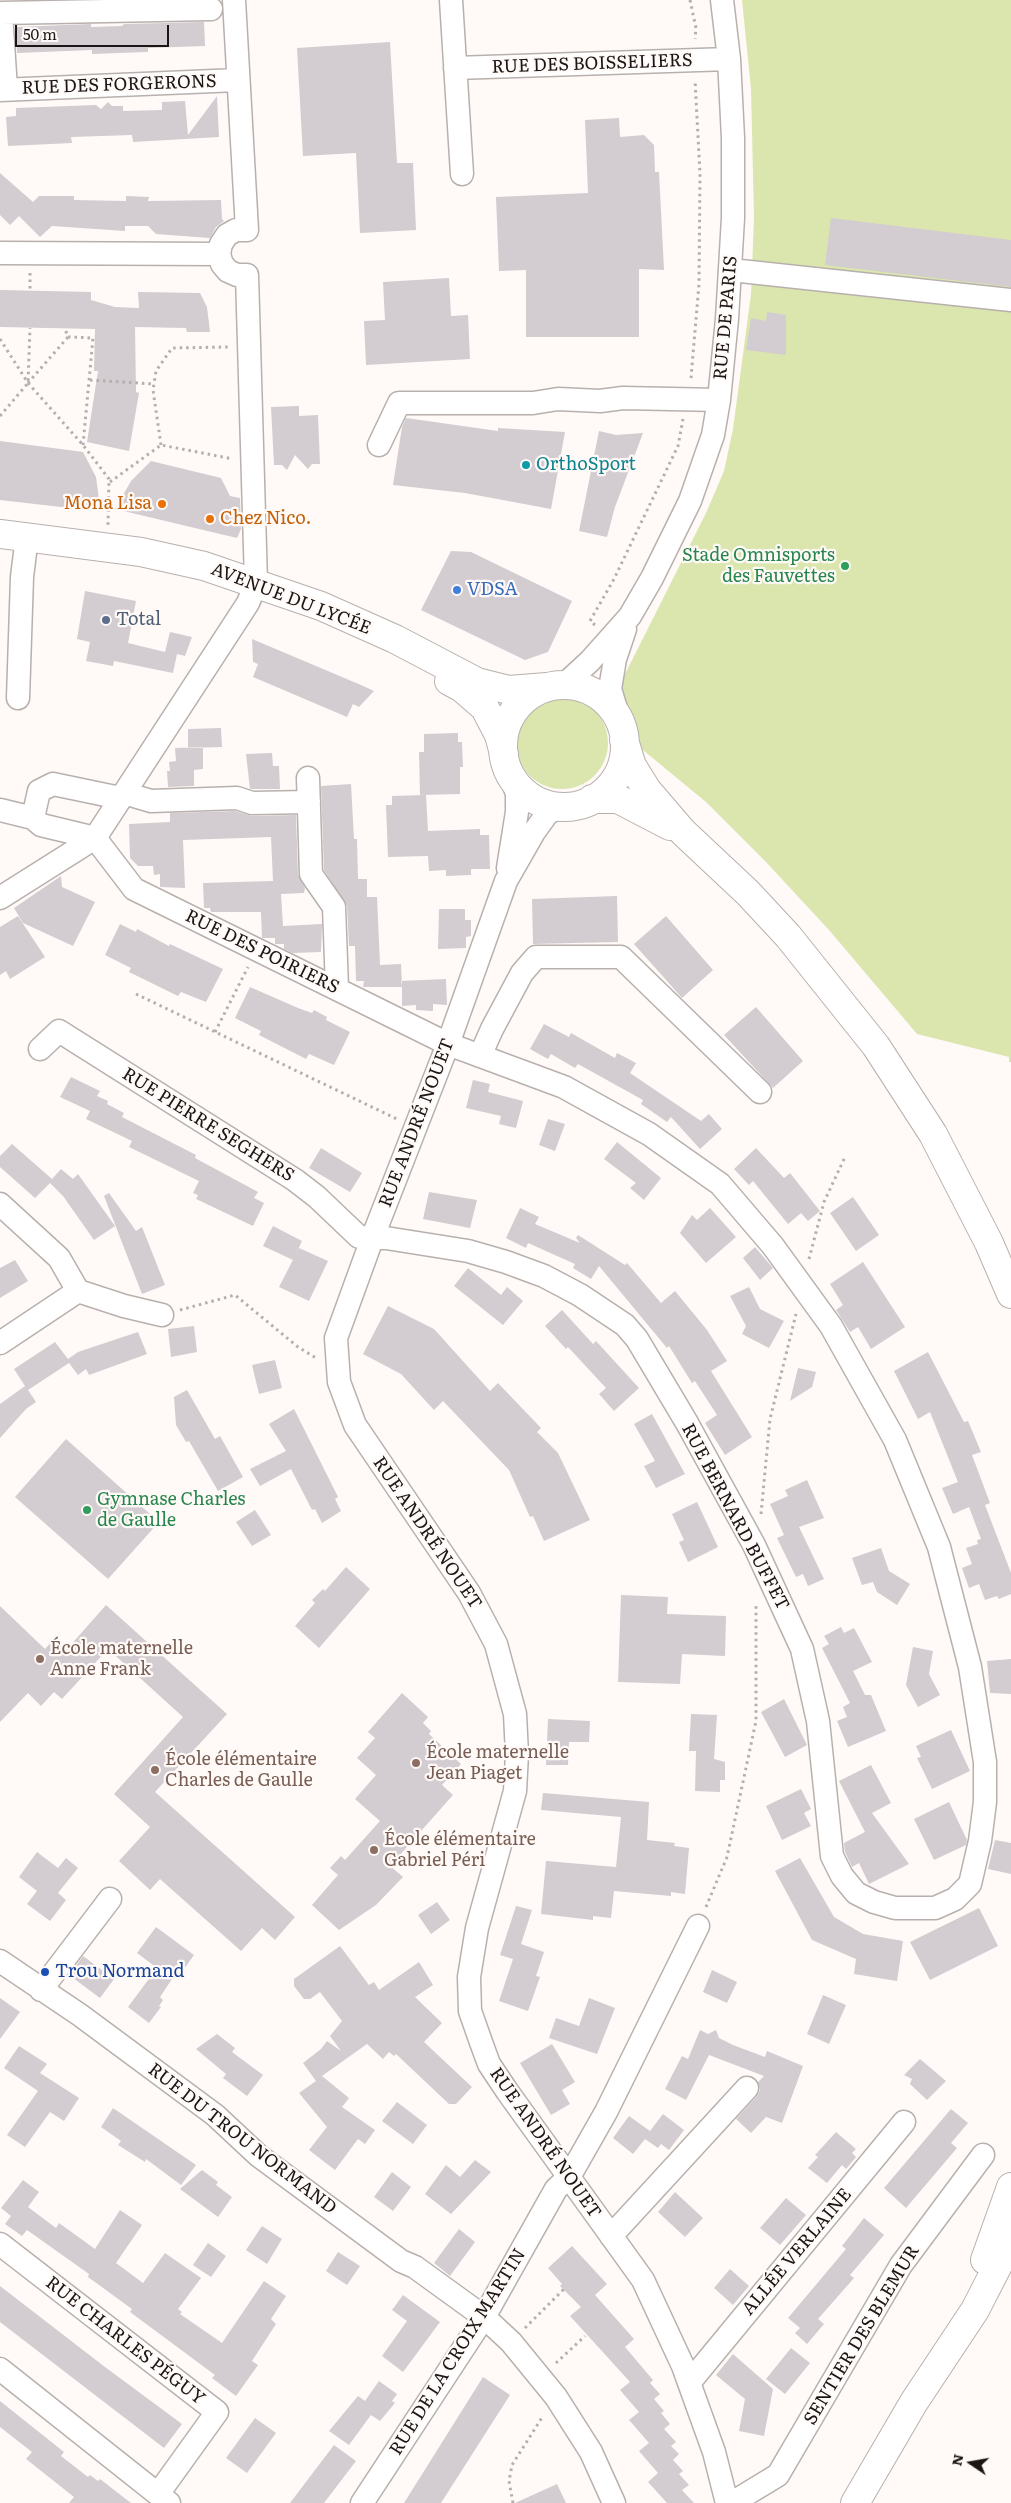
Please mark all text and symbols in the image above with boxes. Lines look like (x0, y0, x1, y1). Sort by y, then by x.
scale bar (18, 15, 171, 47)
text: 50 m (23, 22, 57, 45)
street label: RUE DES BOISSELIERS (491, 50, 693, 78)
street label: RUE DES FORGERONS (21, 71, 217, 99)
street label: RUE DE PARIS (710, 255, 742, 381)
place label: OrthoSport (536, 454, 636, 476)
marker: OrthoSport (520, 459, 532, 471)
place label: Mona Lisa (63, 493, 152, 515)
marker: Mona Lisa (156, 498, 168, 510)
place label: Chez Nico. (220, 508, 312, 530)
marker: Chez Nico. (204, 513, 216, 525)
place label: Stade Omnisports des Fauvettes (682, 545, 835, 588)
street label: AVENUE DU LYCÉE (208, 559, 374, 639)
marker: Stade Omnisports des Fauvettes (839, 560, 851, 572)
place label: VDSA (467, 579, 518, 601)
marker: VDSA (451, 584, 463, 596)
place label: Total (116, 609, 161, 631)
marker: Total (100, 614, 112, 626)
street label: RUE DES POIRIERS (181, 905, 343, 999)
street label: RUE ANDRÉ NOUET (375, 1036, 459, 1210)
street label: RUE PIERRE SEGHERS (118, 1063, 298, 1187)
street label: RUE BERNARD BUFFET (677, 1420, 793, 1614)
street label: RUE ANDRÉ NOUET (368, 1453, 486, 1613)
place label: Gymnase Charles de Gaulle (97, 1489, 245, 1532)
marker: Gymnase Charles de Gaulle (81, 1504, 93, 1516)
place label: École maternelle Anne Frank (50, 1638, 193, 1680)
marker: École maternelle Anne Frank (34, 1653, 46, 1665)
place label: École maternelle Jean Piaget (426, 1742, 569, 1785)
place label: École élémentaire Charles de Gaulle (165, 1749, 317, 1792)
marker: École maternelle Jean Piaget (410, 1757, 422, 1769)
marker: École élémentaire Charles de Gaulle (149, 1764, 161, 1776)
place label: École élémentaire Gabriel Péri (384, 1829, 536, 1872)
marker: École élémentaire Gabriel Péri (368, 1844, 380, 1856)
place label: Trou Normand (55, 1961, 184, 1983)
marker: Trou Normand (39, 1966, 51, 1978)
street label: RUE DU TROU NORMAND (144, 2059, 340, 2219)
street label: RUE ANDRÉ NOUET (485, 2063, 605, 2223)
street label: ALLÉE VERLAINE (738, 2184, 856, 2320)
street label: SENTIER DES BLEMUR (800, 2241, 924, 2429)
street label: RUE DE LA CROIX MARTIN (385, 2245, 531, 2459)
street label: RUE CHARLES PÉGUY (41, 2272, 209, 2410)
north arrow (946, 2438, 996, 2488)
text: N (945, 2452, 967, 2468)

